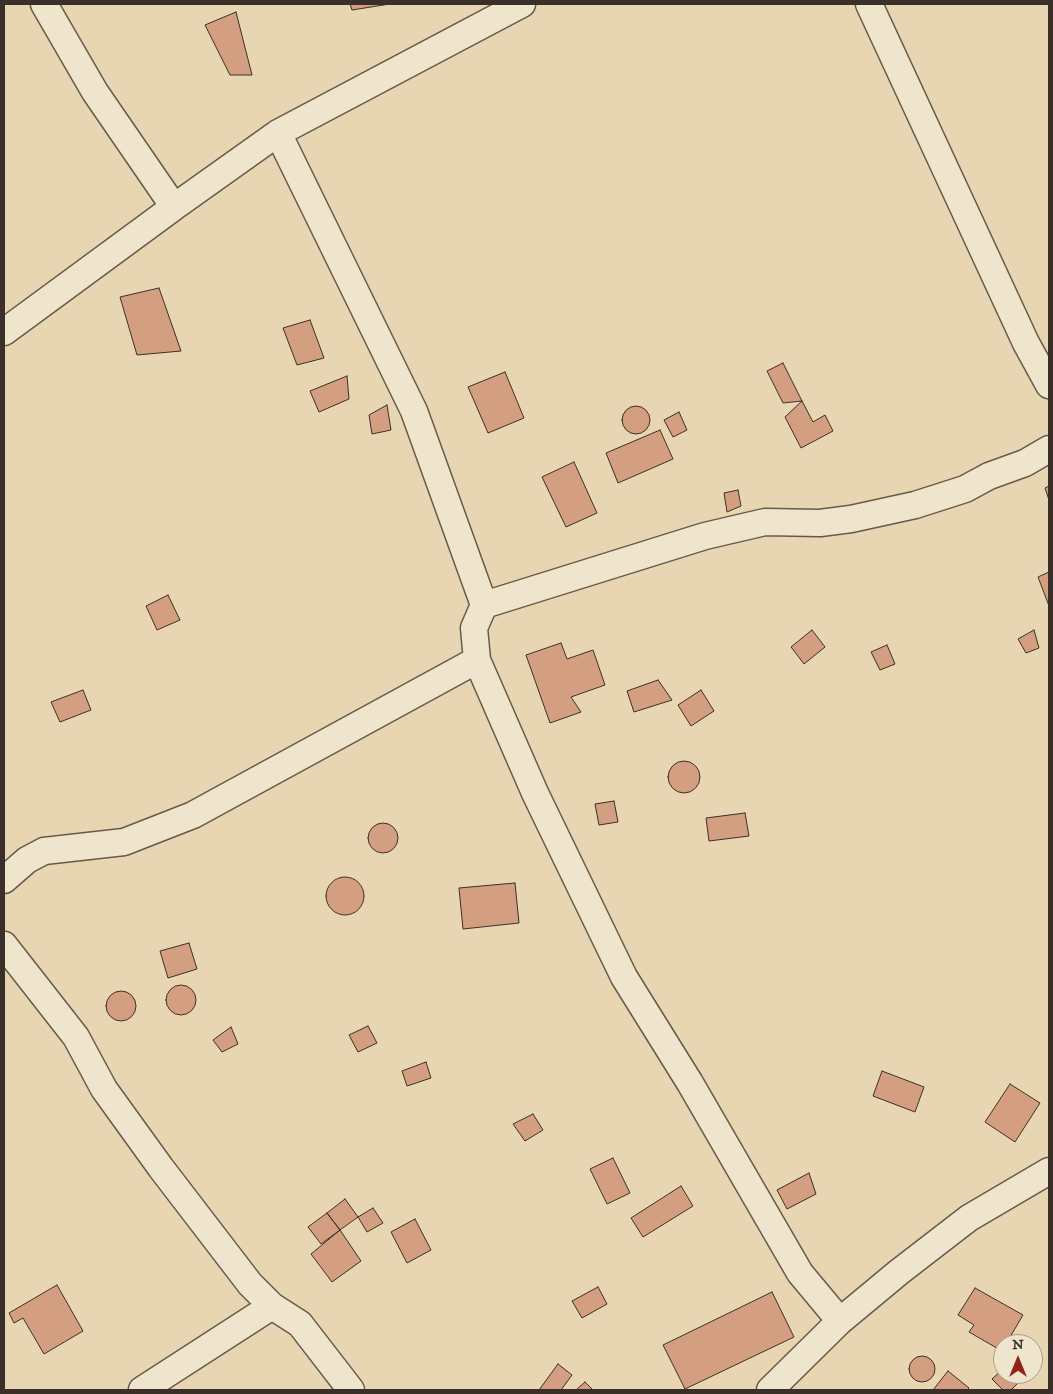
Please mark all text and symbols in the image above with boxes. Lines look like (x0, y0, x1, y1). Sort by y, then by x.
north arrow (993, 1334, 1043, 1384)
text: N (1012, 1336, 1024, 1354)

